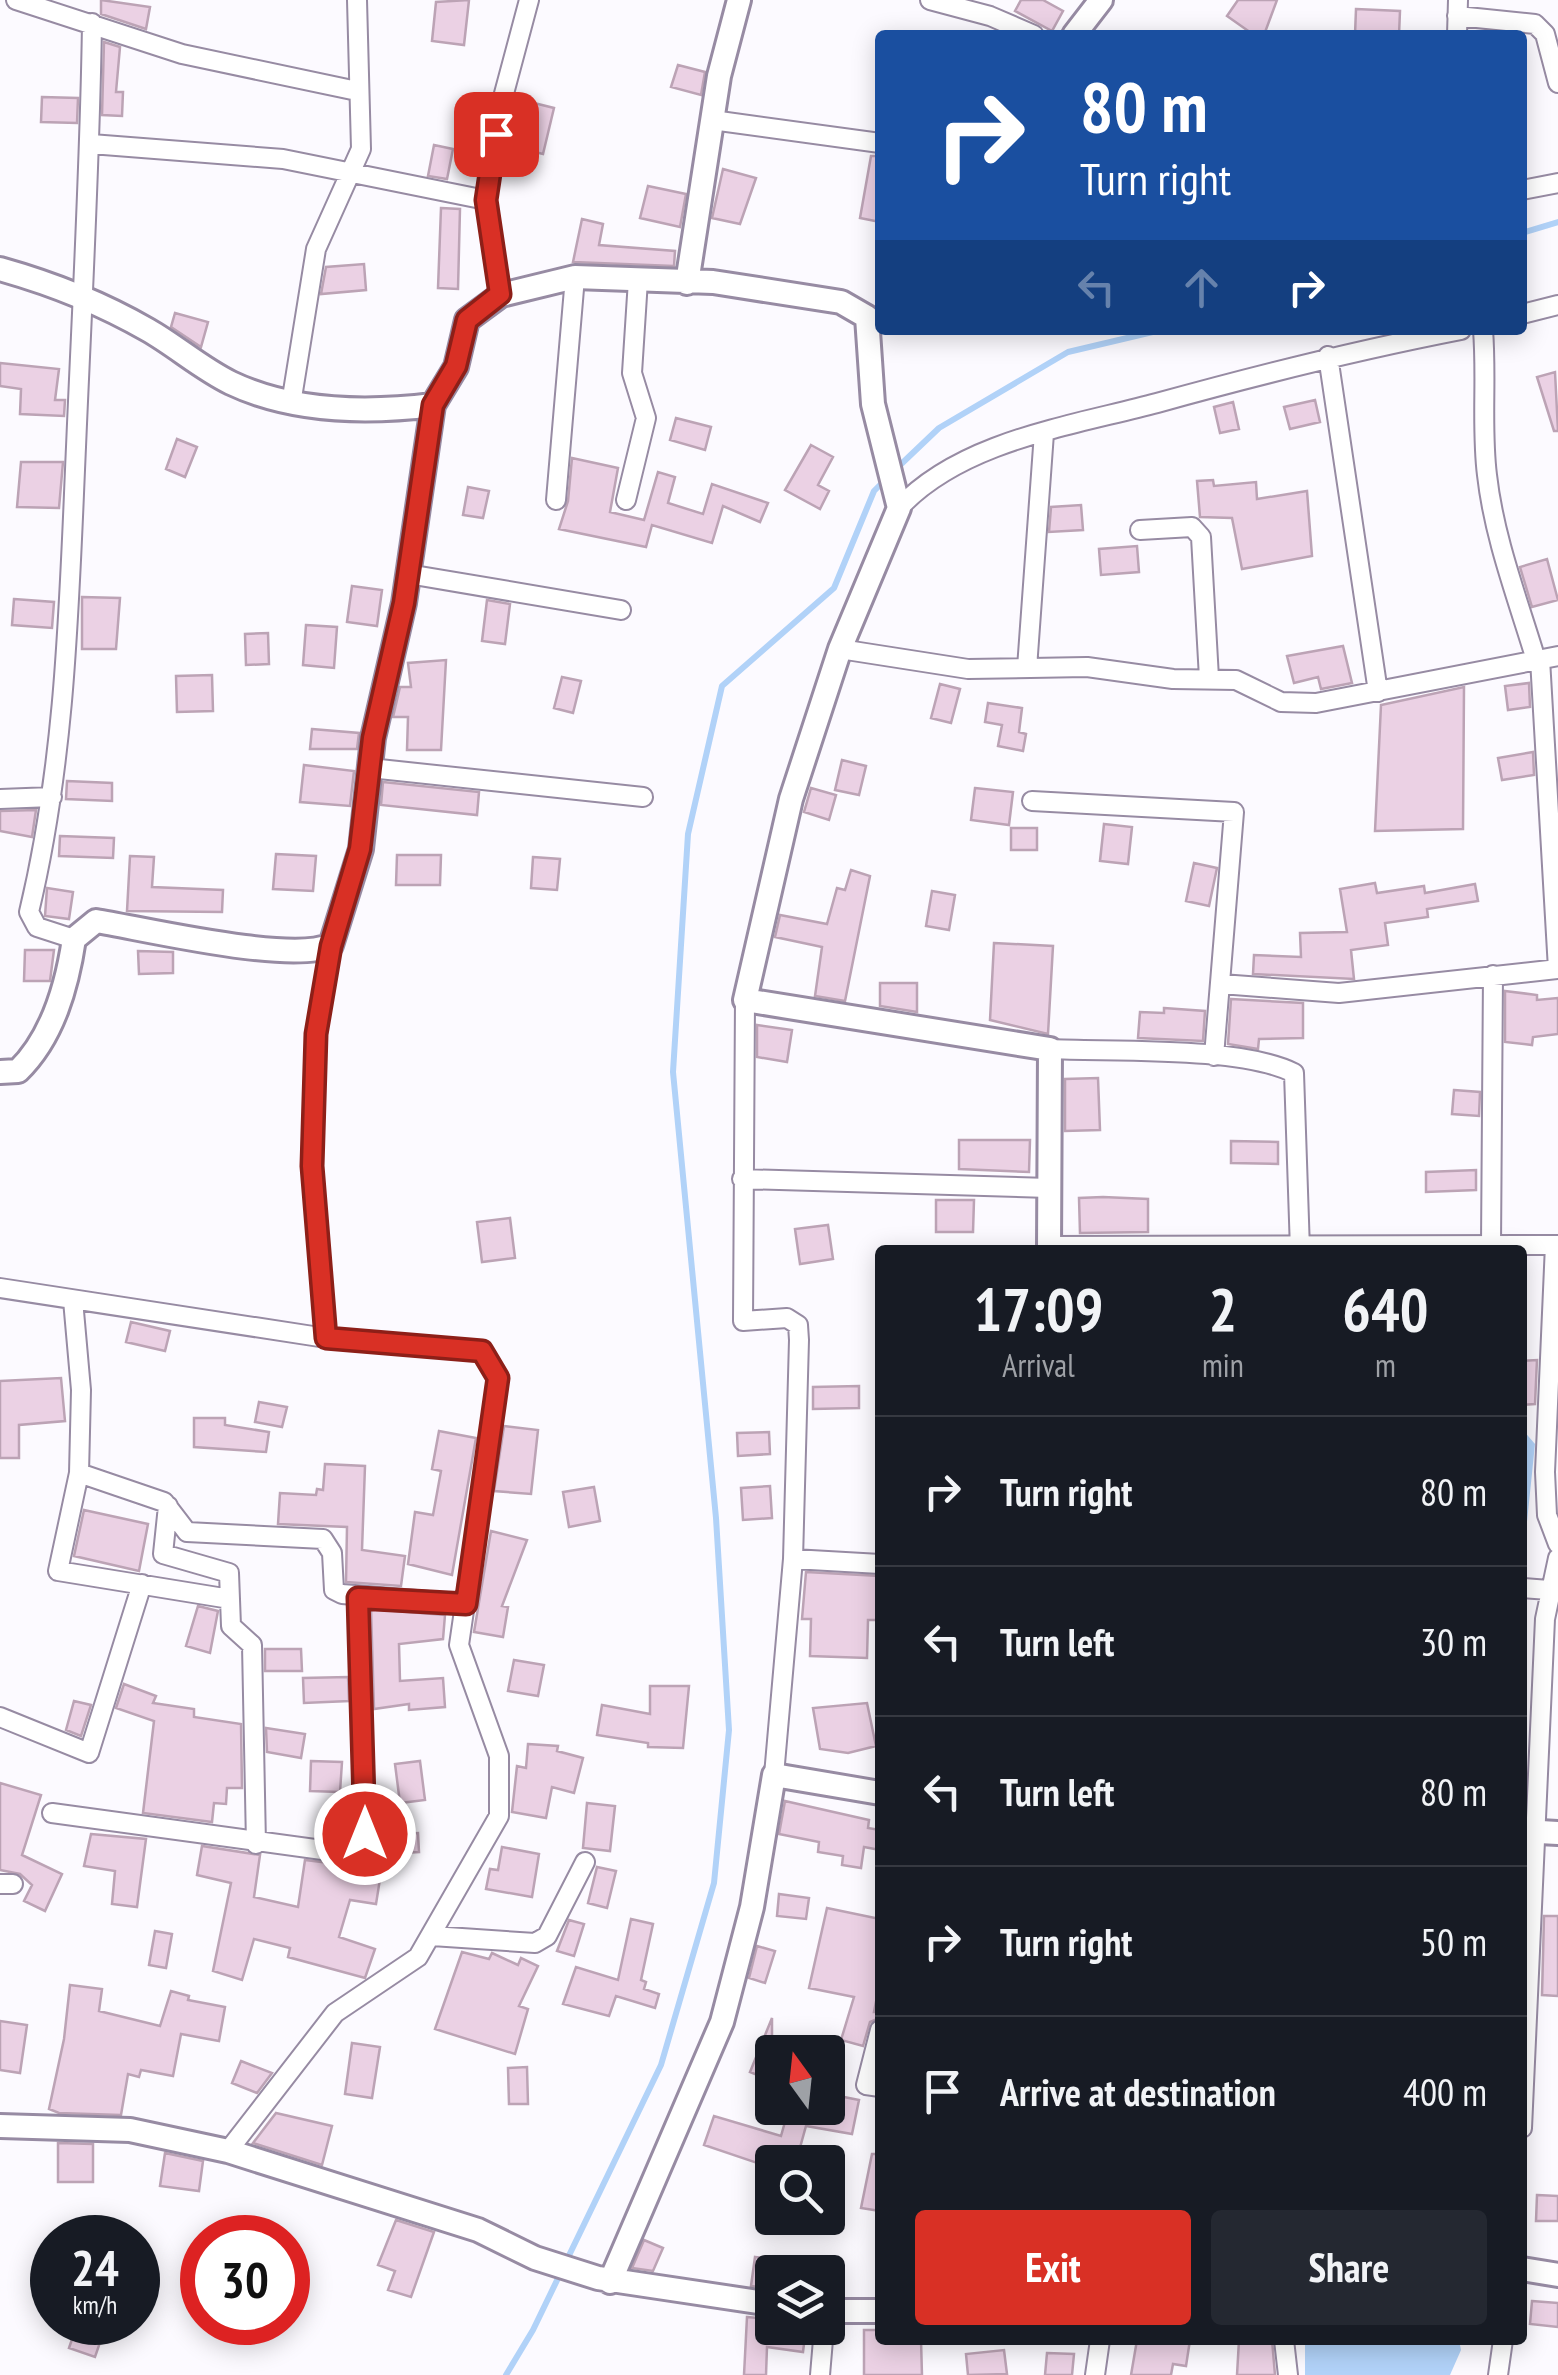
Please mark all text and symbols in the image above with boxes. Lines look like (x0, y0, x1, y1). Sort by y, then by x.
text: 80 m (1080, 61, 1208, 151)
icon: right (915, 70, 1045, 200)
pin (454, 92, 539, 177)
icon: arrive (469, 107, 524, 162)
text: Turn right (1080, 149, 1231, 207)
icon: left (1069, 260, 1124, 315)
icon: ahead (1174, 260, 1229, 315)
icon: right (1279, 260, 1334, 315)
text: 17:09 (974, 1270, 1103, 1348)
text: 2 (1209, 1270, 1237, 1348)
text: 640 (1342, 1270, 1428, 1348)
text: Arrival (1002, 1344, 1075, 1386)
text: min (1202, 1344, 1244, 1386)
text: m (1375, 1344, 1396, 1386)
icon: right (915, 1464, 970, 1519)
text: Turn right (1000, 1467, 1132, 1516)
text: 80 m (1420, 1467, 1487, 1516)
icon: left (915, 1614, 970, 1669)
text: Turn left (1000, 1617, 1114, 1666)
text: 30 m (1420, 1617, 1487, 1666)
icon: left (915, 1764, 970, 1819)
text: Turn left (1000, 1767, 1114, 1816)
text: 80 m (1420, 1767, 1487, 1816)
position arrow (313, 1782, 417, 1886)
icon: right (915, 1914, 970, 1969)
text: Turn right (1000, 1917, 1132, 1966)
text: 50 m (1420, 1917, 1487, 1966)
north arrow (755, 2035, 845, 2125)
map controls (755, 2035, 845, 2345)
icon: arrive (915, 2064, 970, 2119)
text: Arrive at destination (1000, 2067, 1276, 2116)
text: 400 m (1403, 2067, 1487, 2116)
button: search (755, 2145, 845, 2235)
button: Exit (915, 2210, 1191, 2325)
button: Share (1211, 2210, 1487, 2325)
speed limit sign: 30 (180, 2215, 310, 2345)
text: 24 (71, 2235, 119, 2300)
button: layers (755, 2255, 845, 2345)
text: km/h (73, 2289, 117, 2321)

